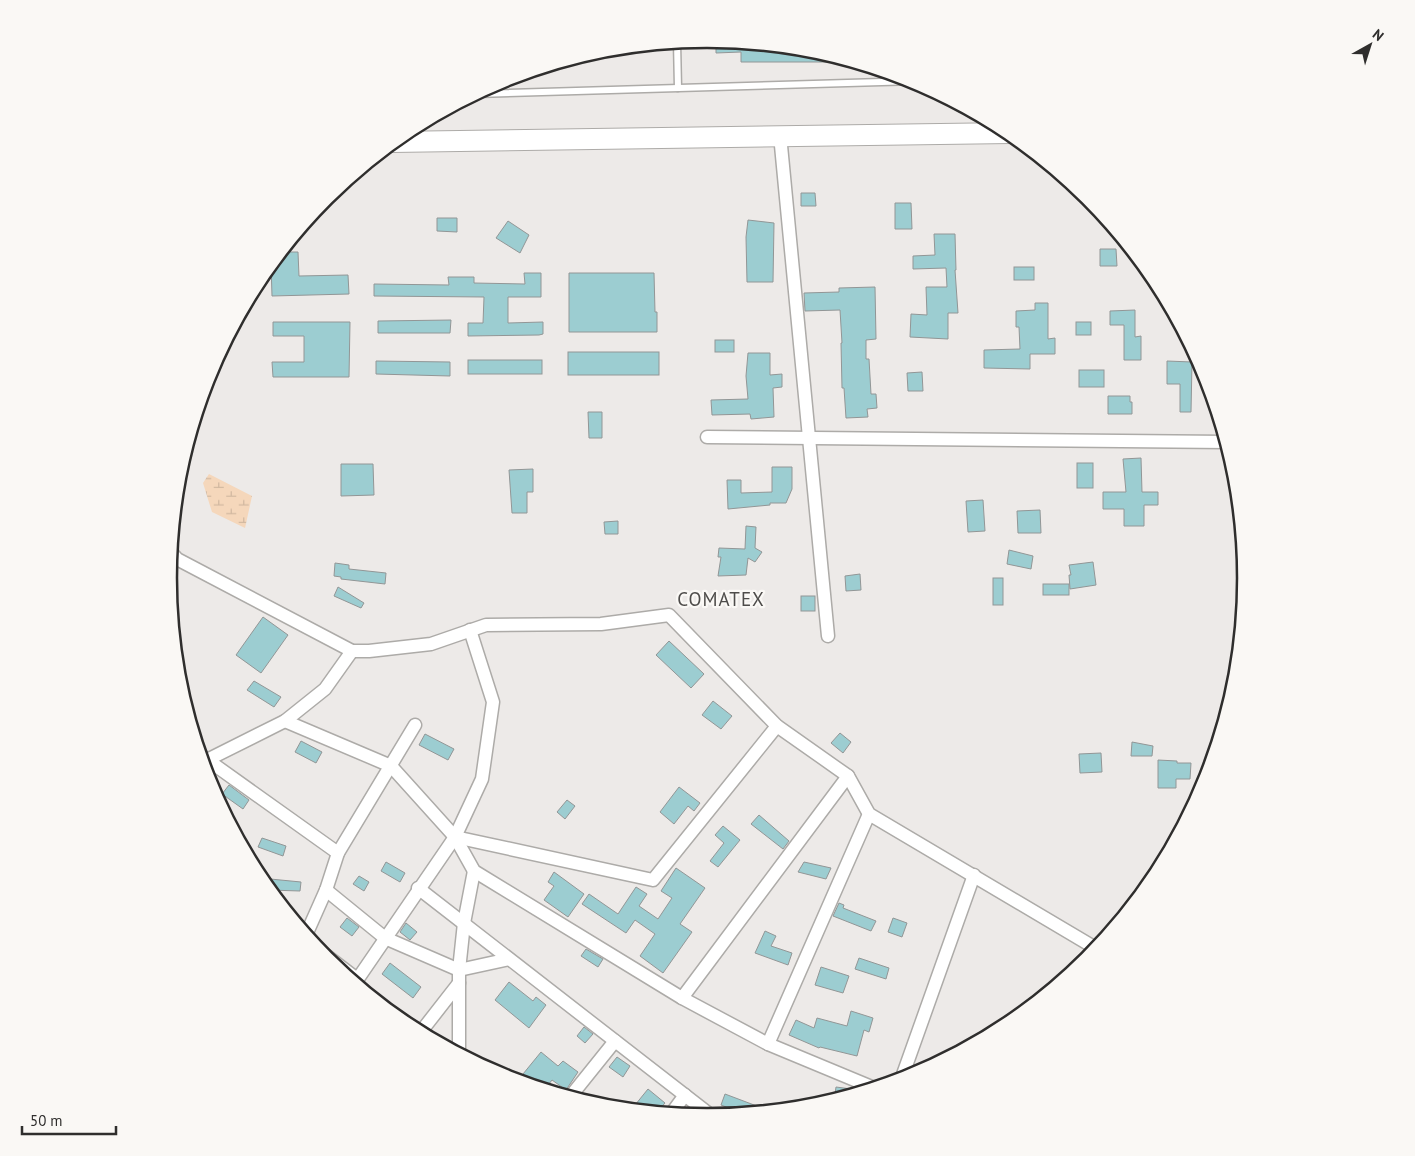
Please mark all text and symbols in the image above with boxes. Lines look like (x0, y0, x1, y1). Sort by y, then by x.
north arrow (1345, 20, 1395, 70)
text: N (1369, 25, 1387, 45)
district label: COMATEX (677, 587, 765, 611)
scale bar (22, 1104, 116, 1136)
text: 50 m (30, 1111, 63, 1130)

